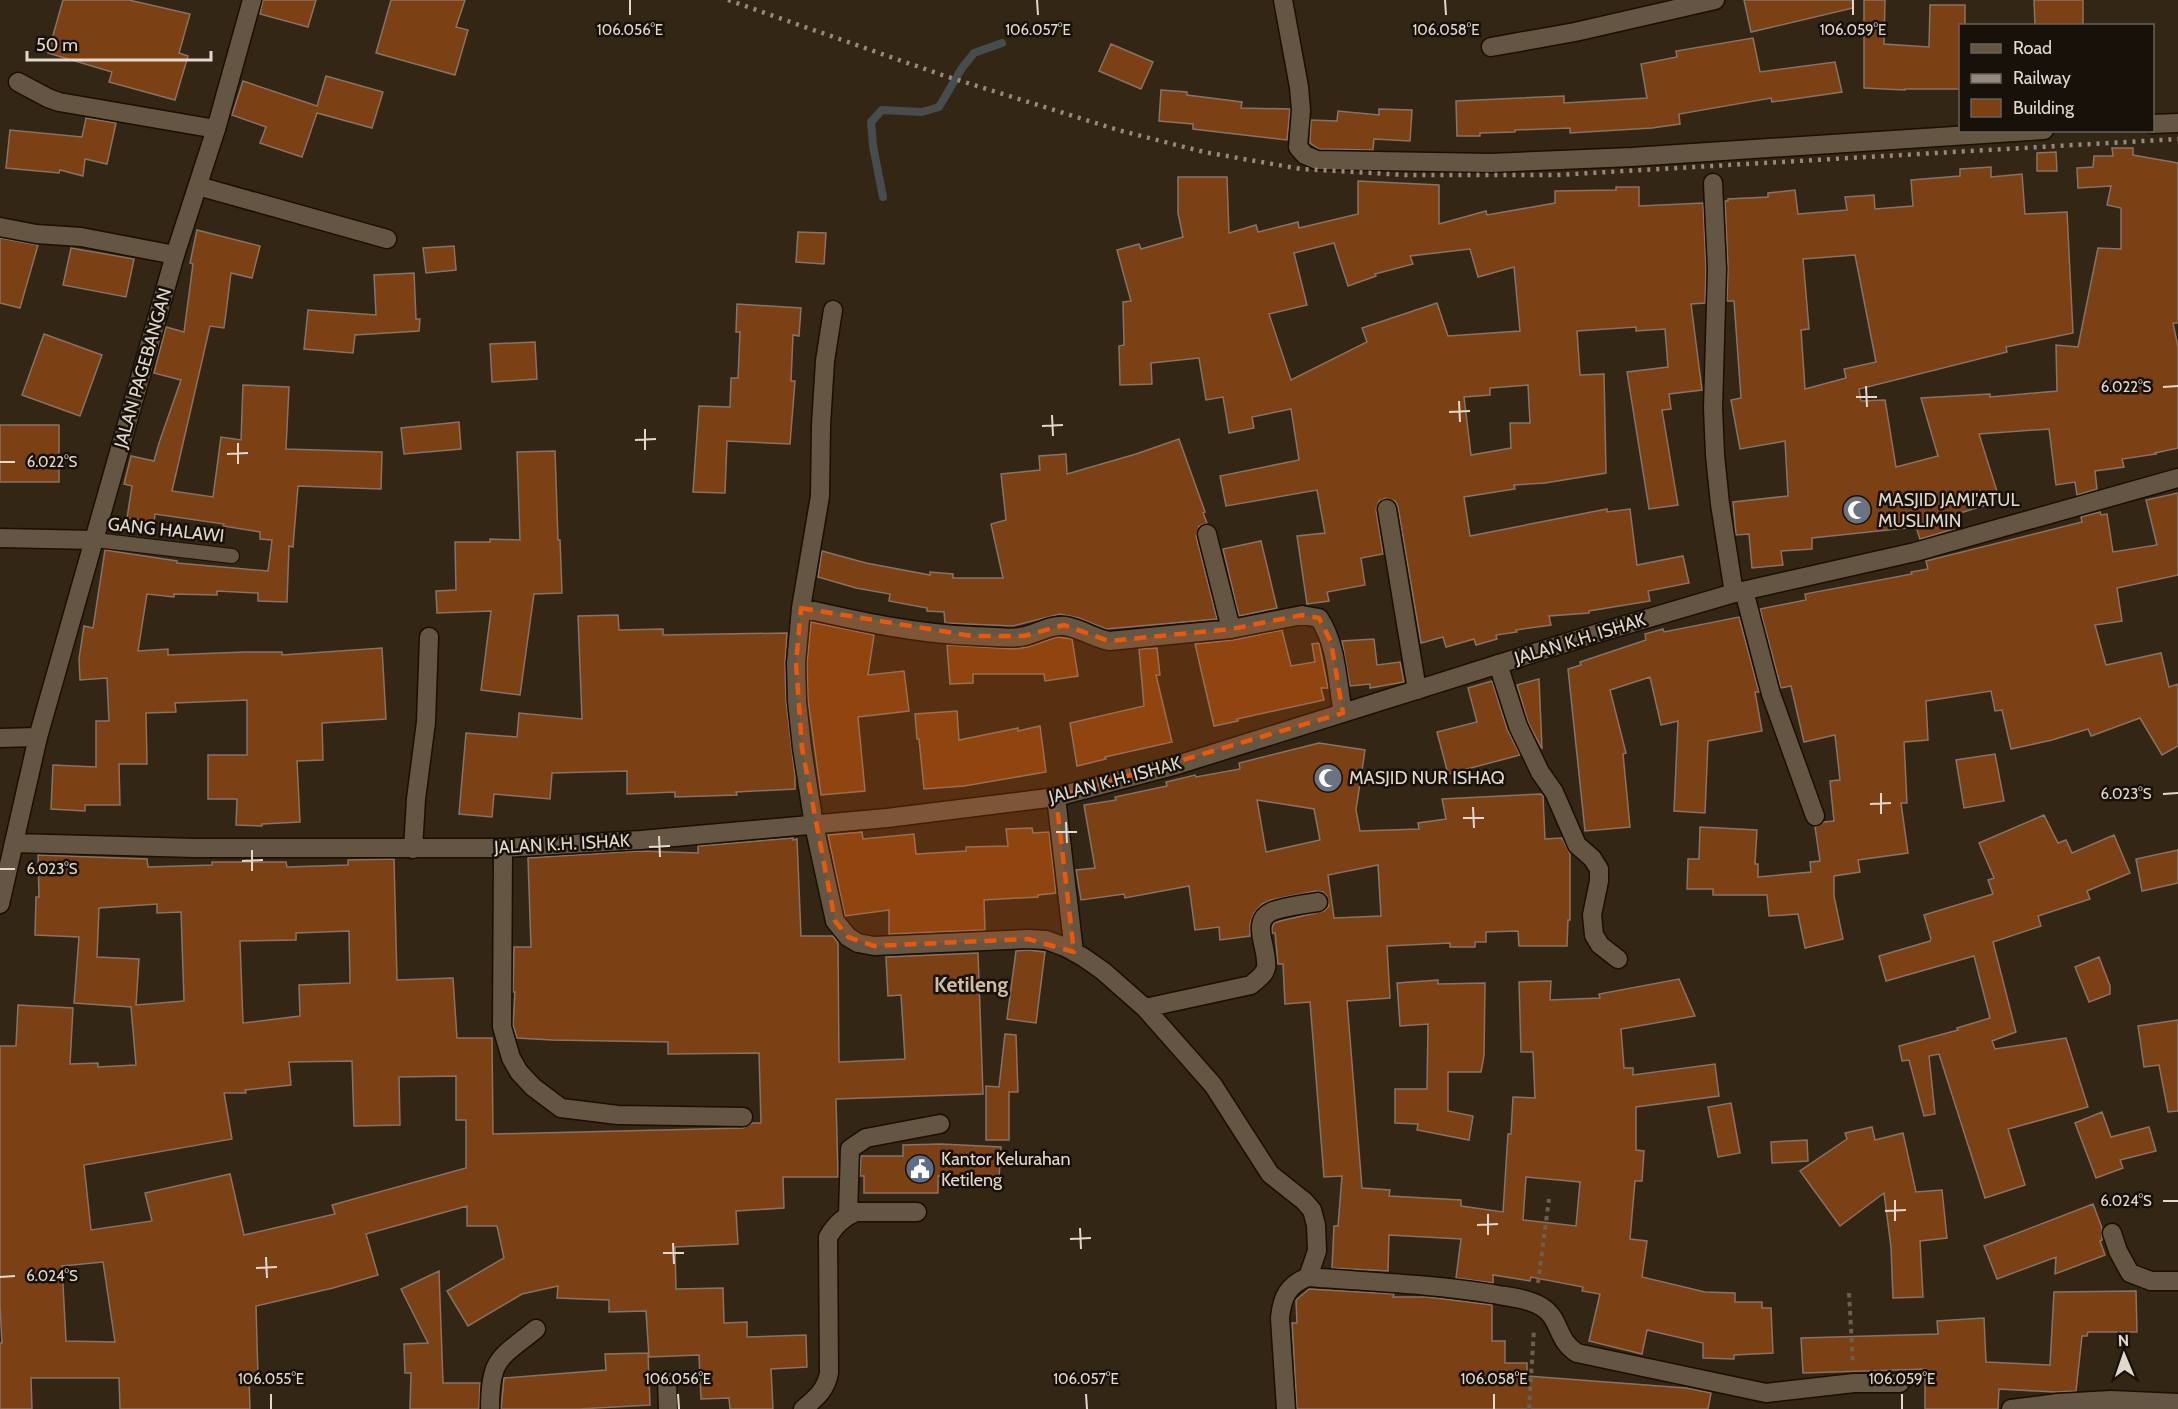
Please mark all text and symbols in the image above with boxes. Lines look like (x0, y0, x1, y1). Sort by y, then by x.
text: 106.056°E (597, 21, 663, 39)
text: 106.057°E (1005, 21, 1071, 39)
text: 106.058°E (1412, 21, 1480, 39)
text: 106.059°E (1820, 21, 1886, 39)
scale bar (27, 24, 212, 62)
legend (1959, 24, 2154, 132)
text: 50 m (36, 34, 78, 56)
text: Road (2013, 37, 2052, 59)
text: Railway (2013, 67, 2071, 89)
text: Building (2013, 97, 2075, 119)
street label: JALAN PAGEBANGAN (109, 285, 176, 451)
text: 6.022°S (2101, 378, 2152, 396)
text: 6.022°S (27, 453, 78, 471)
place label: MASJID JAMI'ATUL MUSLIMIN (1878, 489, 2019, 532)
mosque icon: MASJID JAMI'ATUL MUSLIMIN (1841, 494, 1873, 526)
street label: GANG HALAWI (107, 513, 225, 547)
street label: JALAN K.H. ISHAK (1511, 608, 1649, 670)
street label: JALAN K.H. ISHAK (1045, 752, 1184, 808)
mosque icon: MASJID NUR ISHAQ (1312, 762, 1344, 794)
place label: MASJID NUR ISHAQ (1349, 767, 1505, 789)
text: 6.023°S (2101, 785, 2152, 803)
street label: JALAN K.H. ISHAK (493, 829, 631, 859)
text: 6.023°S (27, 860, 78, 878)
district label: Ketileng (934, 972, 1008, 997)
place label: Kantor Kelurahan Ketileng (941, 1148, 1071, 1191)
public building icon: Kantor Kelurahan Ketileng (904, 1153, 936, 1185)
text: 6.024°S (2100, 1192, 2152, 1210)
text: 6.024°S (26, 1267, 78, 1285)
north arrow (2094, 1325, 2154, 1385)
text: N (2118, 1331, 2129, 1350)
text: 106.055°E (238, 1370, 304, 1388)
text: 106.056°E (645, 1370, 711, 1388)
text: 106.057°E (1053, 1370, 1119, 1388)
text: 106.058°E (1460, 1370, 1528, 1388)
text: 106.059°E (1869, 1370, 1935, 1388)

